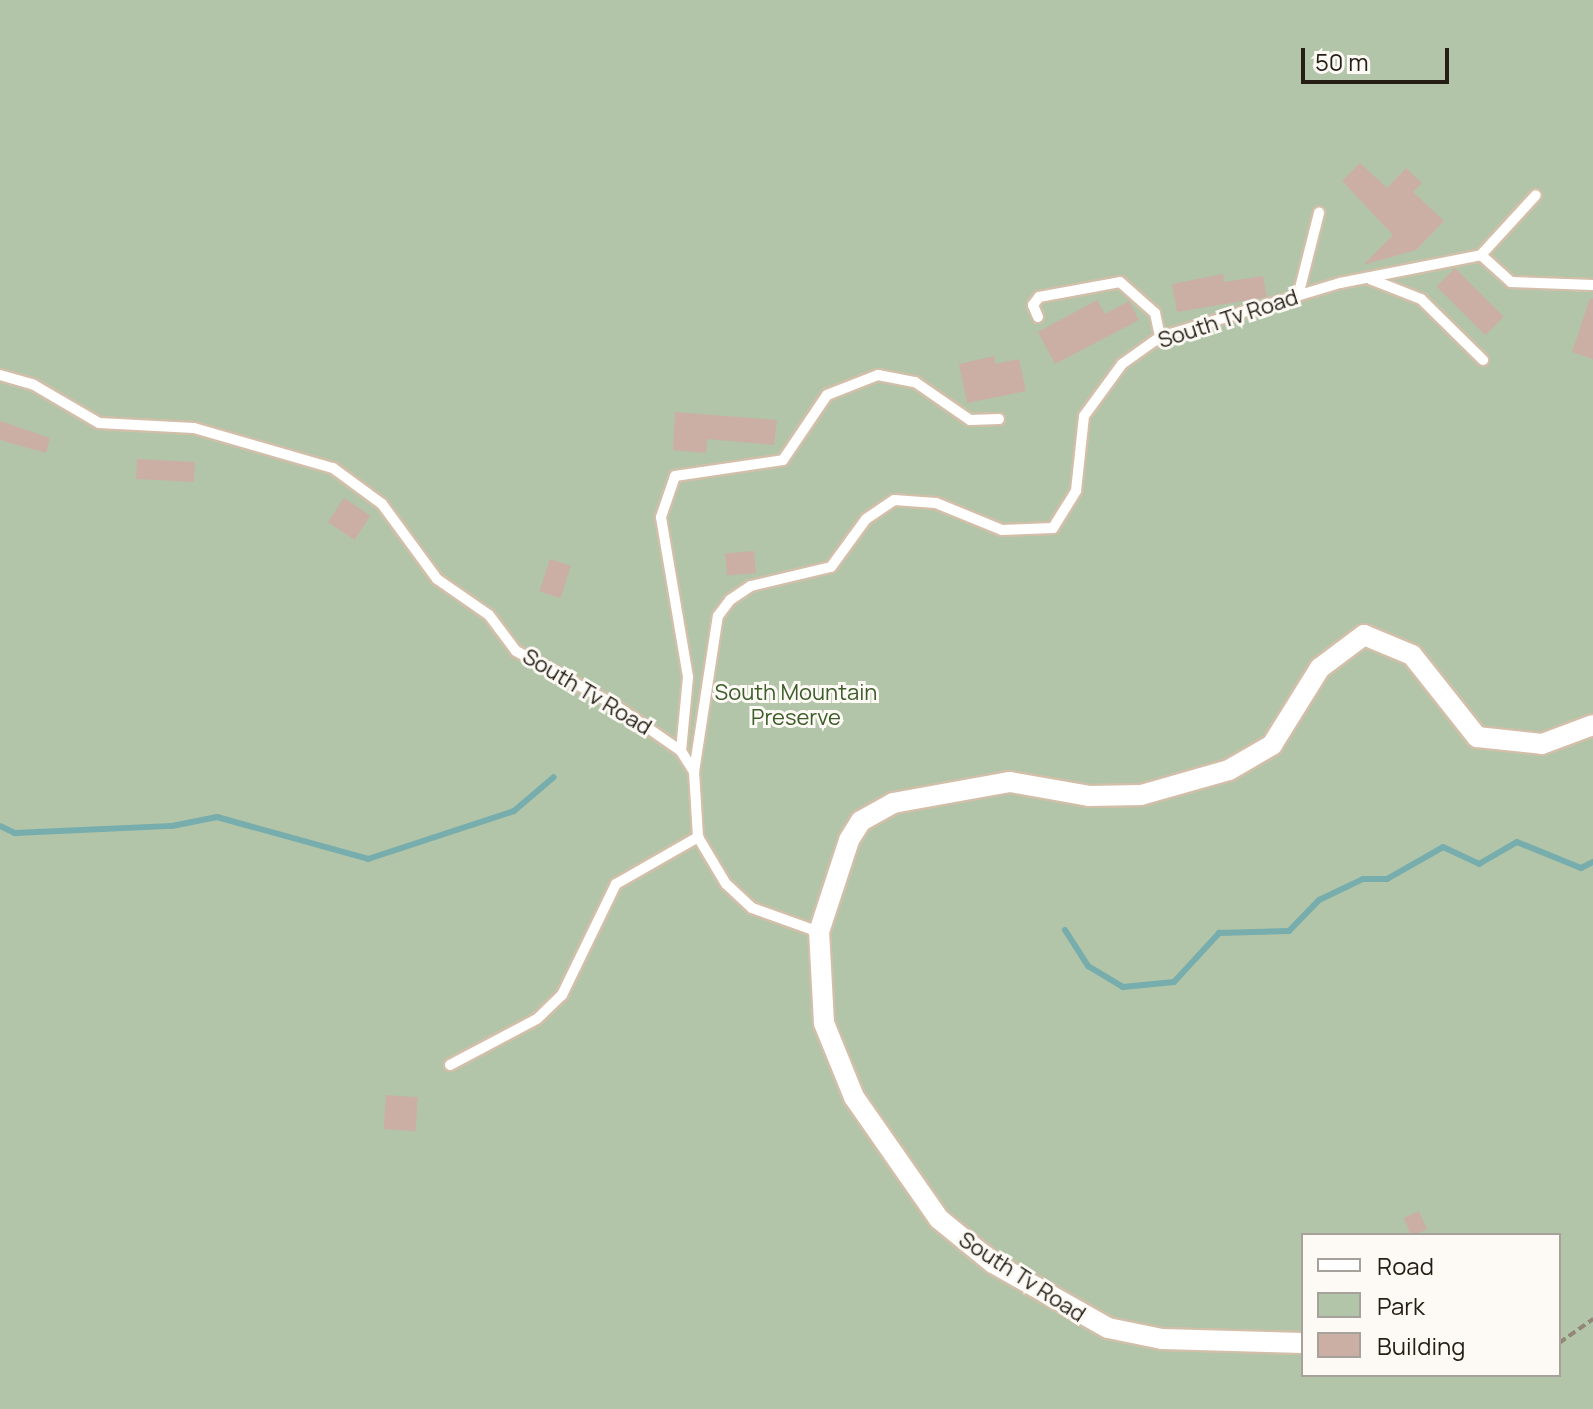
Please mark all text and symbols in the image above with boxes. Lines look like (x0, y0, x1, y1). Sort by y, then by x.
scale bar (1305, 32, 1453, 82)
text: 50 m (1315, 45, 1369, 78)
street label: South Tv Road (1155, 284, 1301, 354)
street label: South Tv Road (518, 643, 656, 741)
park label: South Mountain Preserve (715, 679, 877, 730)
street label: South Tv Road (954, 1226, 1090, 1328)
legend (1301, 1233, 1561, 1377)
text: Road (1377, 1249, 1434, 1282)
text: Park (1377, 1289, 1425, 1322)
text: Building (1377, 1329, 1465, 1362)

